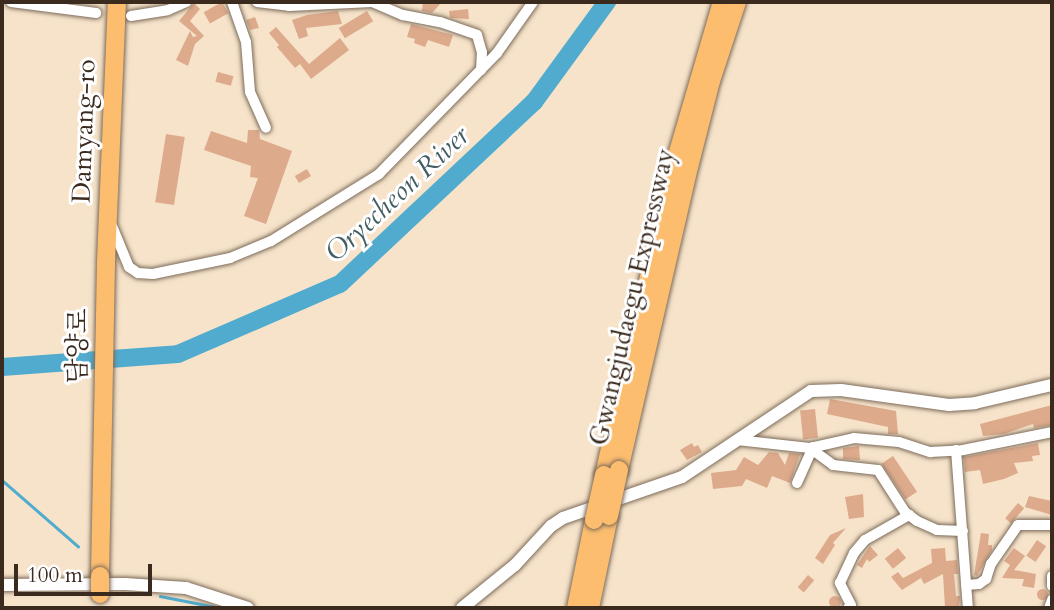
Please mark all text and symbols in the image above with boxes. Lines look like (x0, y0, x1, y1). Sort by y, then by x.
street label: Damyang-ro (66, 59, 102, 203)
water label: Oryecheon River (318, 119, 476, 269)
street label: Gwangjudaegu Expressway (583, 146, 681, 448)
street label: 담양로 (62, 308, 94, 384)
scale bar (18, 550, 156, 594)
text: 100 m (27, 561, 83, 590)

